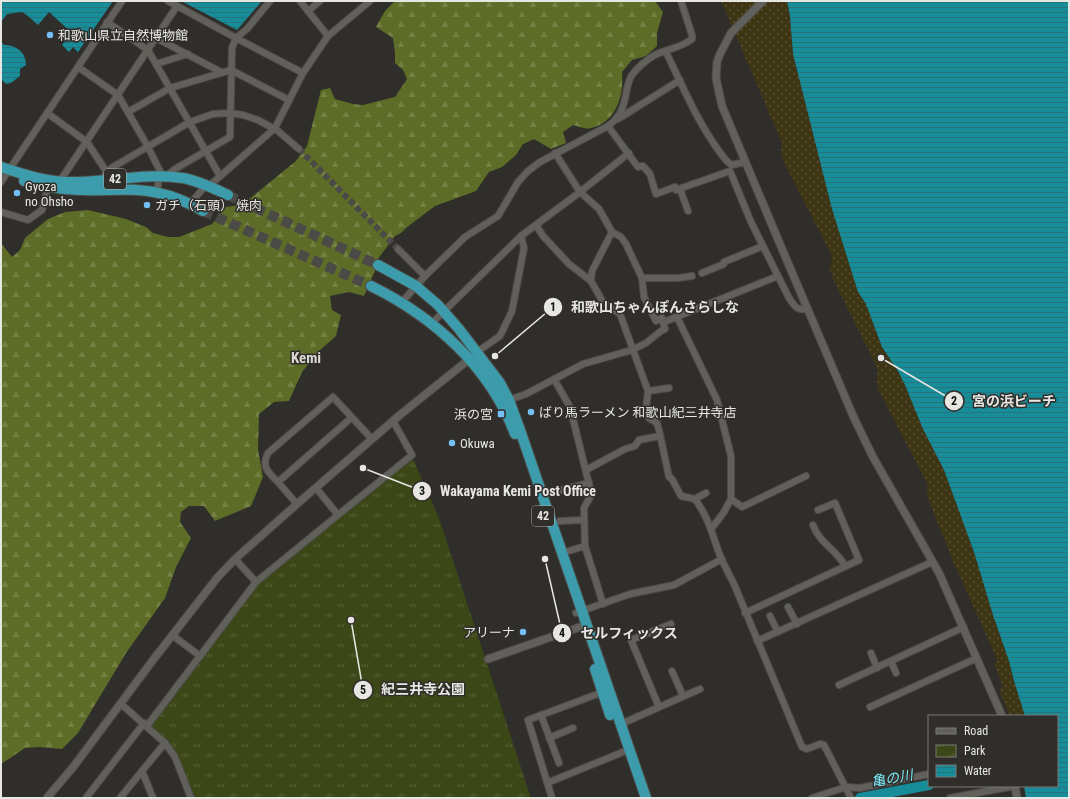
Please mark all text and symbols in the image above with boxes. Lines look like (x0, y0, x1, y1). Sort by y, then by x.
place label: 和歌山県立自然博物館 (58, 28, 188, 43)
marker: 和歌山県立自然博物館 (45, 30, 55, 40)
road number: 42 (104, 169, 126, 189)
place label: Gyoza no Ohsho (25, 179, 74, 209)
marker: Gyoza no Ohsho (12, 188, 22, 198)
place label: ガチ（石頭） 焼肉 (155, 198, 262, 213)
marker: ガチ（石頭） 焼肉 (142, 200, 152, 210)
callout: 和歌山ちゃんぽんさらしな (543, 294, 747, 320)
text: 和歌山ちゃんぽんさらしな (571, 299, 739, 315)
text: 1 (550, 300, 556, 314)
district label: Kemi (291, 349, 321, 367)
callout: 宮の浜ビーチ (944, 388, 1064, 414)
text: 宮の浜ビーチ (972, 393, 1056, 409)
text: 2 (951, 394, 957, 408)
place label: ばり馬ラーメン 和歌山紀三井寺店 (539, 405, 736, 420)
place label: 浜の宮 (454, 407, 493, 422)
marker: ばり馬ラーメン 和歌山紀三井寺店 (526, 407, 536, 417)
marker: 浜の宮 (496, 409, 506, 419)
place label: Okuwa (460, 436, 495, 451)
marker: Okuwa (447, 438, 457, 448)
callout: Wakayama Kemi Post Office (412, 478, 604, 504)
text: Wakayama Kemi Post Office (440, 483, 596, 499)
text: 3 (419, 484, 425, 498)
road number: 42 (532, 506, 554, 526)
callout: セルフィックス (552, 620, 686, 646)
place label: アリーナ (463, 625, 515, 640)
text: セルフィックス (580, 625, 678, 641)
text: 4 (559, 626, 565, 640)
marker: アリーナ (518, 627, 528, 637)
callout: 紀三井寺公園 (353, 677, 473, 703)
text: 紀三井寺公園 (381, 681, 465, 697)
text: 5 (360, 683, 366, 697)
legend (928, 715, 1058, 787)
text: Road (964, 724, 988, 738)
text: Park (964, 744, 986, 758)
text: Water (964, 764, 992, 778)
water label: 亀の川 (870, 766, 916, 790)

